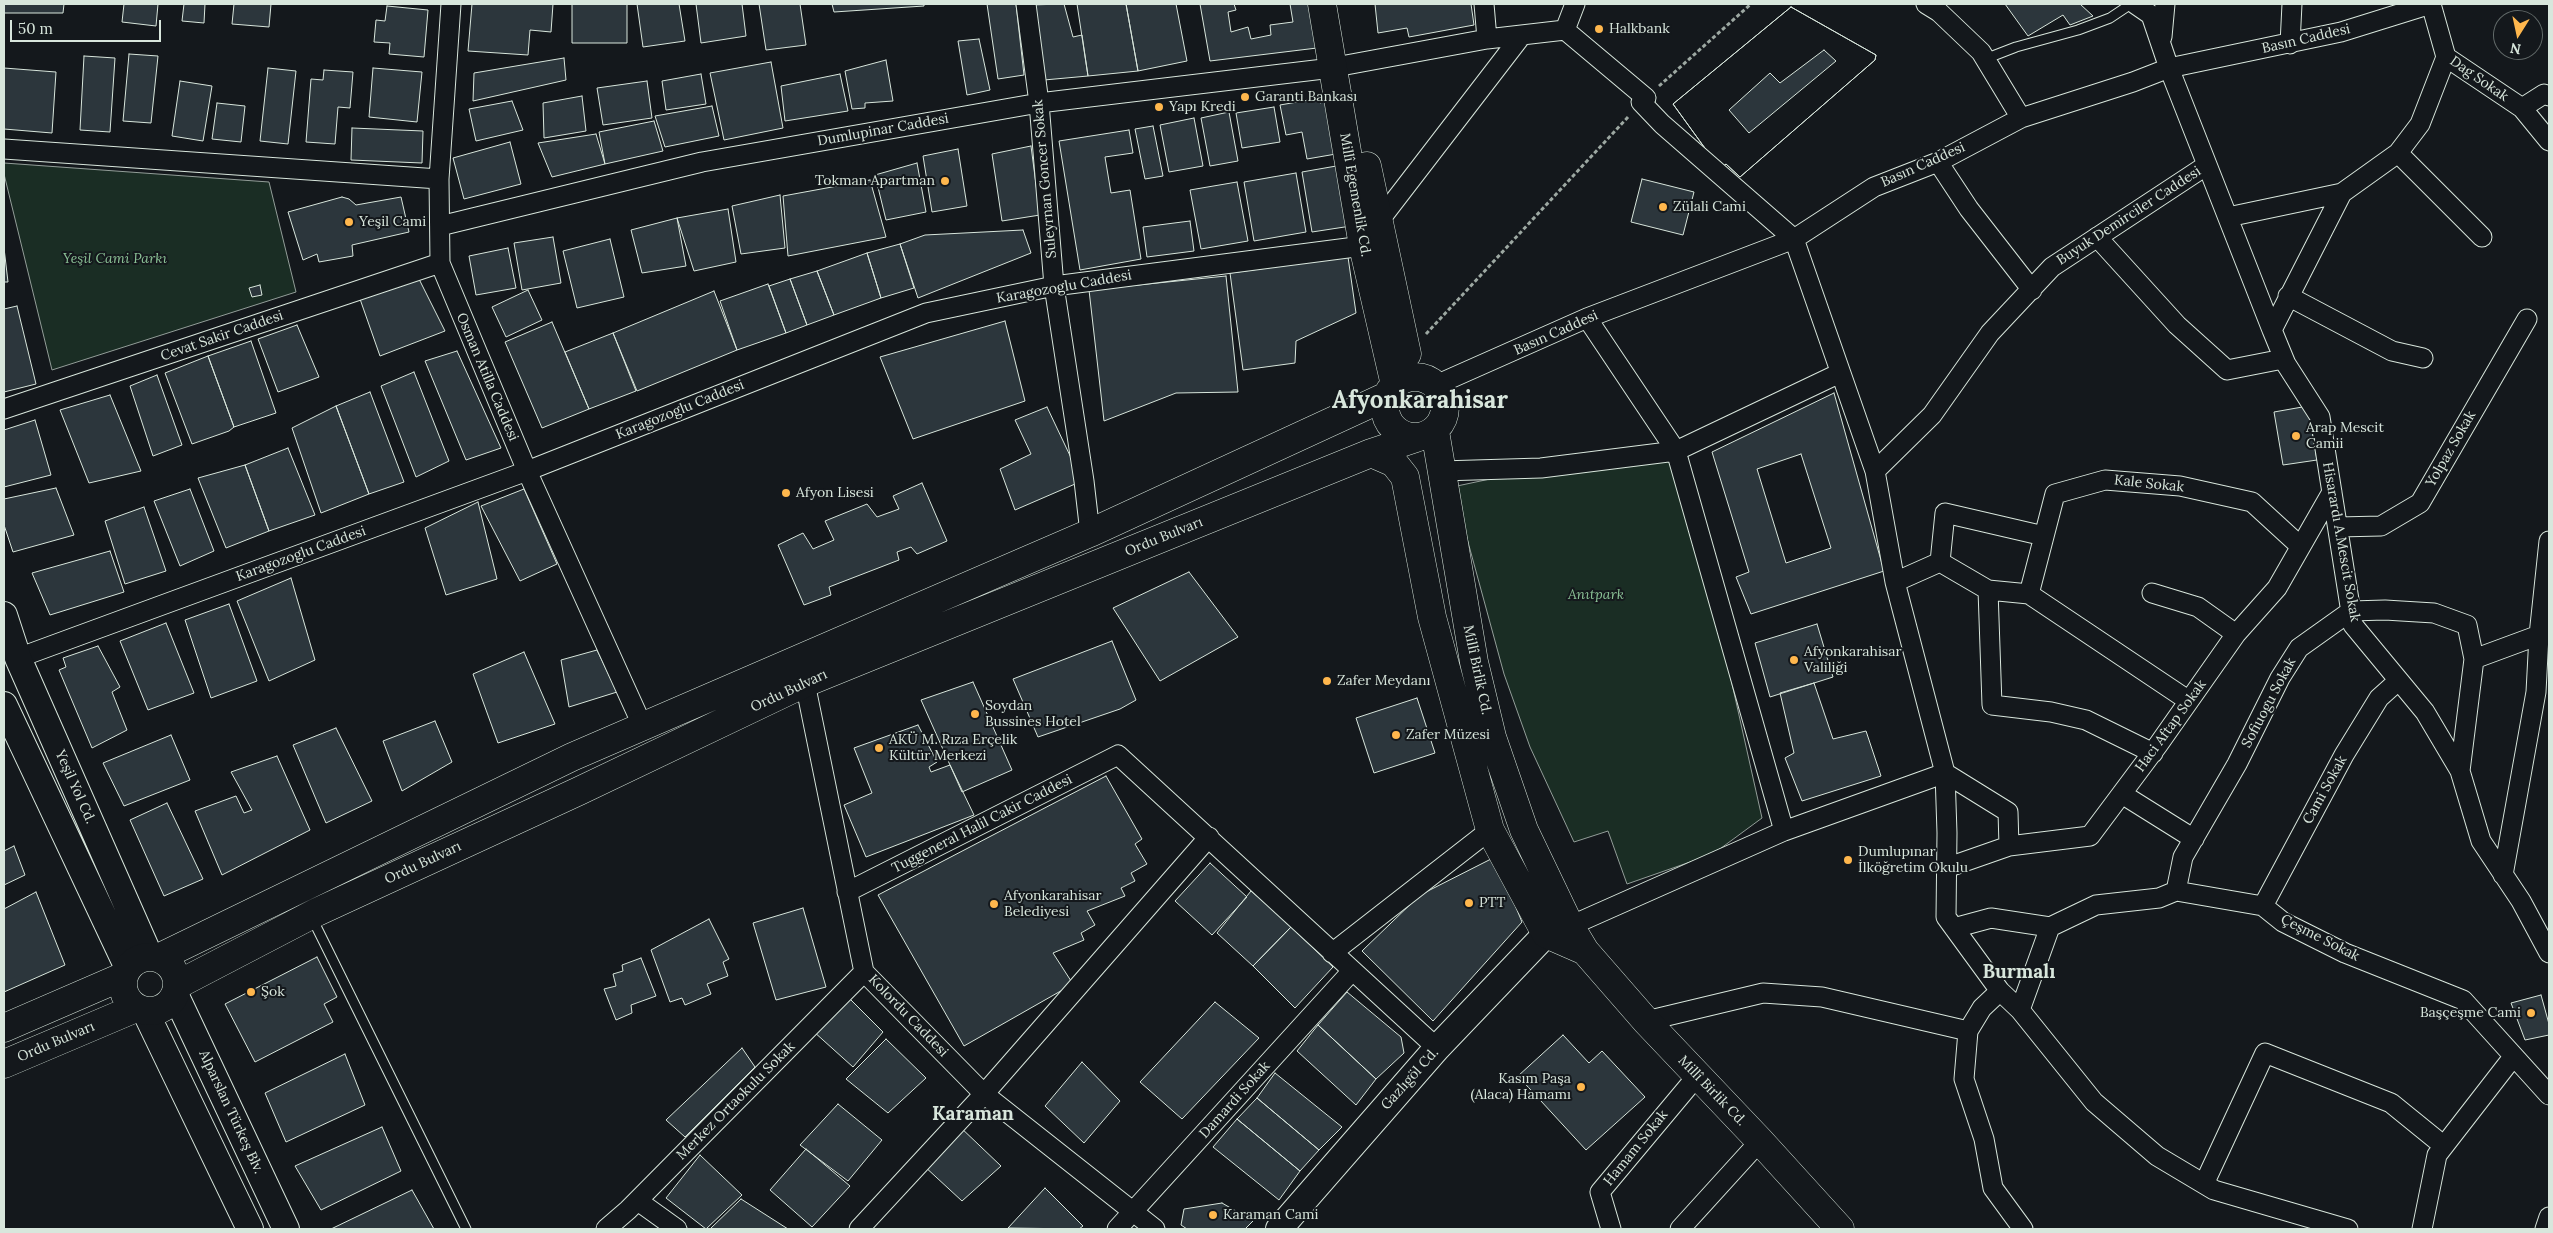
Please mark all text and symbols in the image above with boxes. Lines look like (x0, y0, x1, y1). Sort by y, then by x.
scale bar (12, 10, 164, 42)
north arrow (2493, 10, 2543, 60)
text: 50 m (18, 19, 53, 38)
place label: Halkbank (1609, 21, 1670, 37)
street label: Basın Caddesi (2260, 21, 2352, 57)
marker: Halkbank (1593, 23, 1605, 35)
text: N (2509, 39, 2522, 59)
street label: Dag Sokak (2447, 53, 2511, 105)
place label: Garanti Bankası (1255, 89, 1357, 105)
marker: Garanti Bankası (1239, 91, 1251, 103)
street label: Suleyrnan Goncer Sokak (1030, 99, 1060, 259)
place label: Yapı Kredi (1169, 99, 1236, 115)
marker: Yapı Kredi (1153, 101, 1165, 113)
street label: Dumlupinar Caddesi (816, 110, 950, 150)
street label: Millî Egemenlik Cd. (1336, 132, 1374, 258)
street label: Basın Caddesi (1878, 139, 1968, 191)
street label: Buyuk Demirciler Caddesi (2054, 163, 2204, 269)
place label: Tokman Apartman (815, 173, 935, 189)
marker: Tokman Apartman (939, 175, 951, 187)
place label: Zülali Cami (1673, 199, 1746, 215)
marker: Zülali Cami (1657, 201, 1669, 213)
place label: Yeşil Cami (359, 214, 426, 230)
marker: Yeşil Cami (343, 216, 355, 228)
park label: Yeşil Cami Parkı (63, 251, 167, 267)
street label: Karagozoglu Caddesi (995, 267, 1133, 307)
street label: Cevat Sakir Caddesi (158, 307, 286, 365)
street label: Basın Caddesi (1511, 307, 1601, 359)
street label: Osman Atilla Caddesi (452, 310, 522, 444)
street label: Karagozoglu Caddesi (613, 377, 747, 443)
district label: Afyonkarahisar (1332, 387, 1508, 415)
street label: Yolpaz Sokak (2423, 408, 2479, 490)
place label: Arap Mescit Camii (2306, 420, 2384, 452)
marker: Arap Mescit Camii (2290, 430, 2302, 442)
street label: Hisarardı A.Mescit Sokak (2319, 461, 2363, 623)
street label: Kale Sokak (2113, 472, 2185, 496)
place label: Afyon Lisesi (796, 485, 874, 501)
marker: Afyon Lisesi (780, 487, 792, 499)
street label: Ordu Bulvarı (1123, 514, 1205, 560)
street label: Karagozoglu Caddesi (234, 523, 368, 585)
park label: Anıtpark (1568, 587, 1624, 603)
street label: Millî Birlik Cd. (1459, 624, 1495, 716)
place label: Afyonkarahisar Valiliği (1804, 644, 1902, 676)
marker: Afyonkarahisar Valiliği (1788, 654, 1800, 666)
street label: Sofiuogu Sokak (2238, 655, 2300, 751)
street label: Ordu Bulvarı (748, 666, 830, 716)
place label: Zafer Meydanı (1337, 673, 1430, 689)
marker: Zafer Meydanı (1321, 675, 1333, 687)
street label: Haci Aftap Sokak (2132, 677, 2210, 775)
place label: Soydan Bussines Hotel (985, 698, 1081, 730)
marker: Soydan Bussines Hotel (969, 708, 981, 720)
place label: Zafer Müzesi (1406, 727, 1490, 743)
marker: Zafer Müzesi (1390, 729, 1402, 741)
place label: AKÜ M. Rıza Erçelik Kültür Merkezi (889, 732, 1017, 764)
marker: AKÜ M. Rıza Erçelik Kültür Merkezi (873, 742, 885, 754)
street label: Yeşil Yol Cd. (51, 748, 99, 826)
street label: Cami Sokak (2299, 753, 2351, 827)
street label: Tuggeneral Halil Cakir Caddesi (889, 771, 1075, 877)
street label: Ordu Bulvarı (382, 838, 464, 888)
place label: Dumlupınar İlköğretim Okulu (1858, 844, 1968, 876)
marker: Dumlupınar İlköğretim Okulu (1842, 854, 1854, 866)
place label: Afyonkarahisar Belediyesi (1004, 888, 1102, 920)
place label: PTT (1479, 895, 1505, 911)
marker: PTT (1463, 897, 1475, 909)
marker: Afyonkarahisar Belediyesi (988, 898, 1000, 910)
street label: Çeşme Sokak (2278, 911, 2362, 965)
district label: Burmalı (1983, 962, 2055, 984)
street label: Kolordu Caddesi (865, 971, 951, 1061)
place label: Şok (261, 984, 285, 1000)
marker: Şok (245, 986, 257, 998)
place label: Başçeşme Cami (2420, 1005, 2521, 1021)
marker: Başçeşme Cami (2525, 1007, 2537, 1019)
street label: Ordu Bulvarı (15, 1018, 97, 1066)
street label: Merkez Ortaokulu Sokak (673, 1038, 799, 1164)
street label: Gazlıgöl Cd. (1378, 1044, 1442, 1114)
street label: Alparslan Türkeş Blv. (195, 1048, 267, 1176)
street label: Millî Birlik Cd. (1674, 1052, 1750, 1130)
street label: Damardi Sokak (1196, 1058, 1274, 1142)
place label: Kasım Paşa (Alaca) Hamamı (1471, 1071, 1571, 1104)
marker: Kasım Paşa (Alaca) Hamamı (1575, 1081, 1587, 1093)
district label: Karaman (932, 1104, 1014, 1126)
street label: Hamam Sokak (1600, 1107, 1672, 1189)
place label: Karaman Cami (1223, 1207, 1318, 1223)
marker: Karaman Cami (1207, 1209, 1219, 1221)

